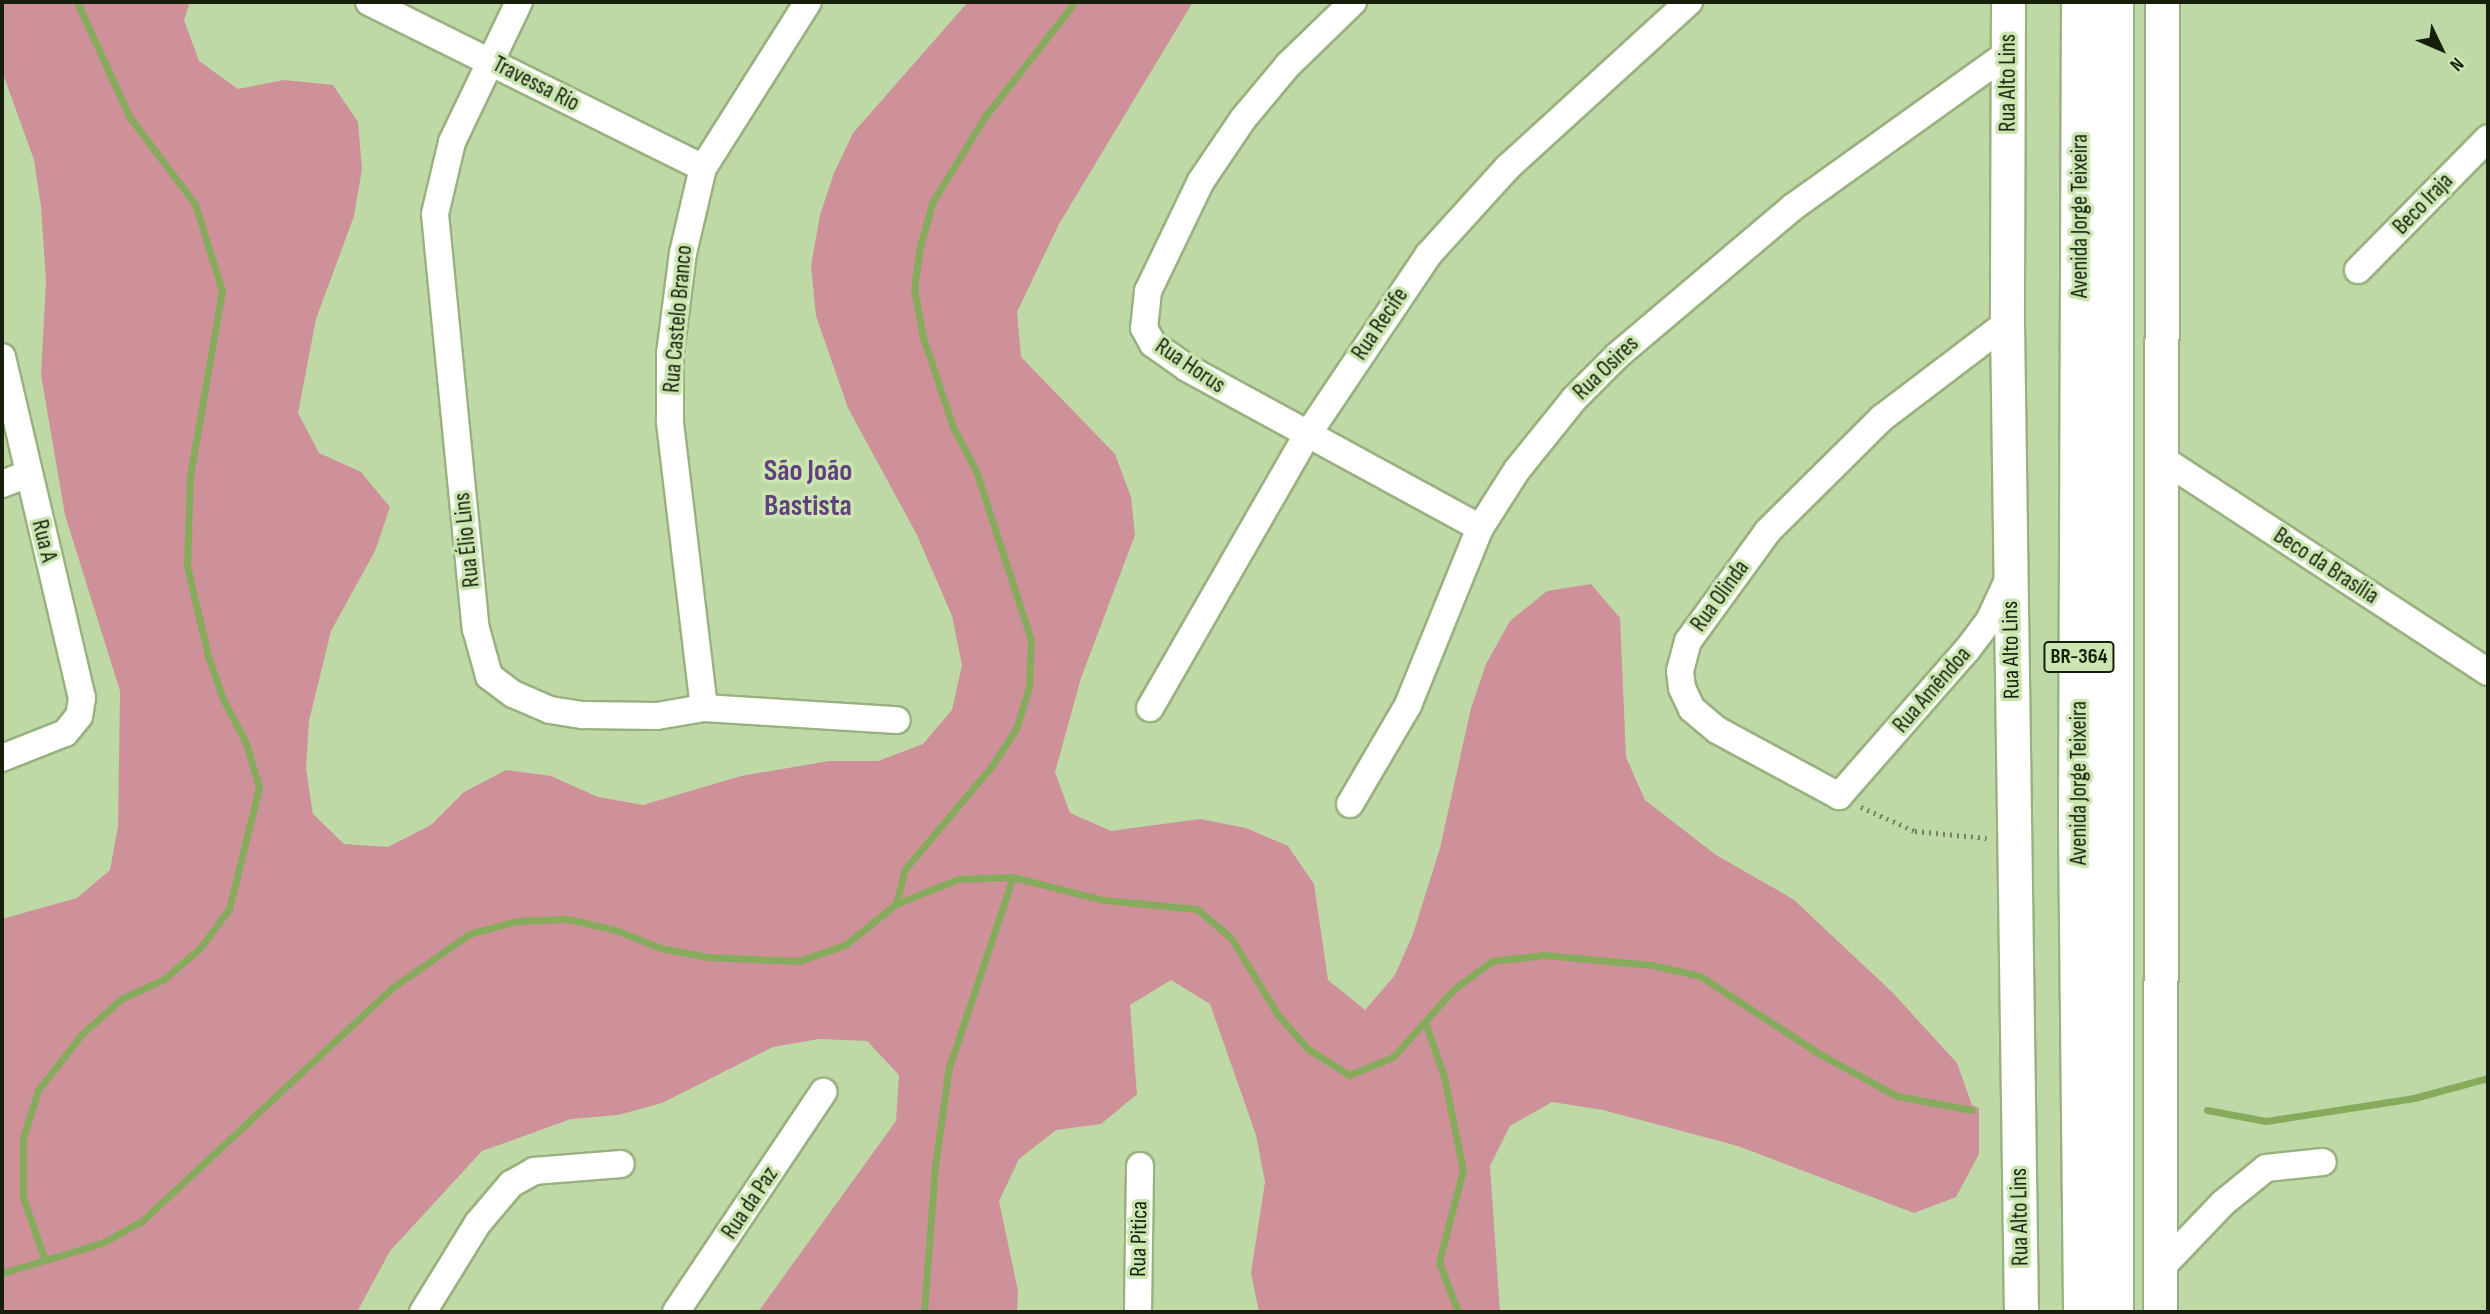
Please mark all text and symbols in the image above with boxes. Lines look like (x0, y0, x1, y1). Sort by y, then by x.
north arrow (2406, 14, 2476, 84)
street label: Rua Alto Lins (1994, 34, 2022, 132)
street label: Travessa Rio (488, 50, 584, 118)
text: N (2445, 52, 2468, 76)
street label: Avenida Jorge Teixeira (2066, 134, 2094, 298)
street label: Beco Iraja (2387, 168, 2459, 240)
street label: Rua Castelo Branco (658, 244, 698, 394)
street label: Rua Recife (1346, 283, 1414, 365)
street label: Rua Osires (1568, 330, 1644, 406)
street label: Rua Horus (1150, 333, 1230, 399)
district label: São João Bastista (764, 453, 852, 524)
street label: Rua Élio Lins (448, 491, 486, 589)
street label: Rua A (25, 517, 63, 565)
street label: Beco da Brasília (2268, 522, 2384, 610)
street label: Rua Olinda (1685, 555, 1755, 637)
street label: Rua Alto Lins (1996, 601, 2026, 699)
road number: BR-364 (2042, 640, 2116, 674)
street label: Rua Amêndoa (1887, 641, 1977, 739)
street label: Avenida Jorge Teixeira (2065, 701, 2093, 865)
street label: Rua da Paz (716, 1162, 784, 1244)
street label: Rua Alto Lins (2005, 1168, 2035, 1266)
street label: Rua Pitica (1125, 1201, 1153, 1277)

